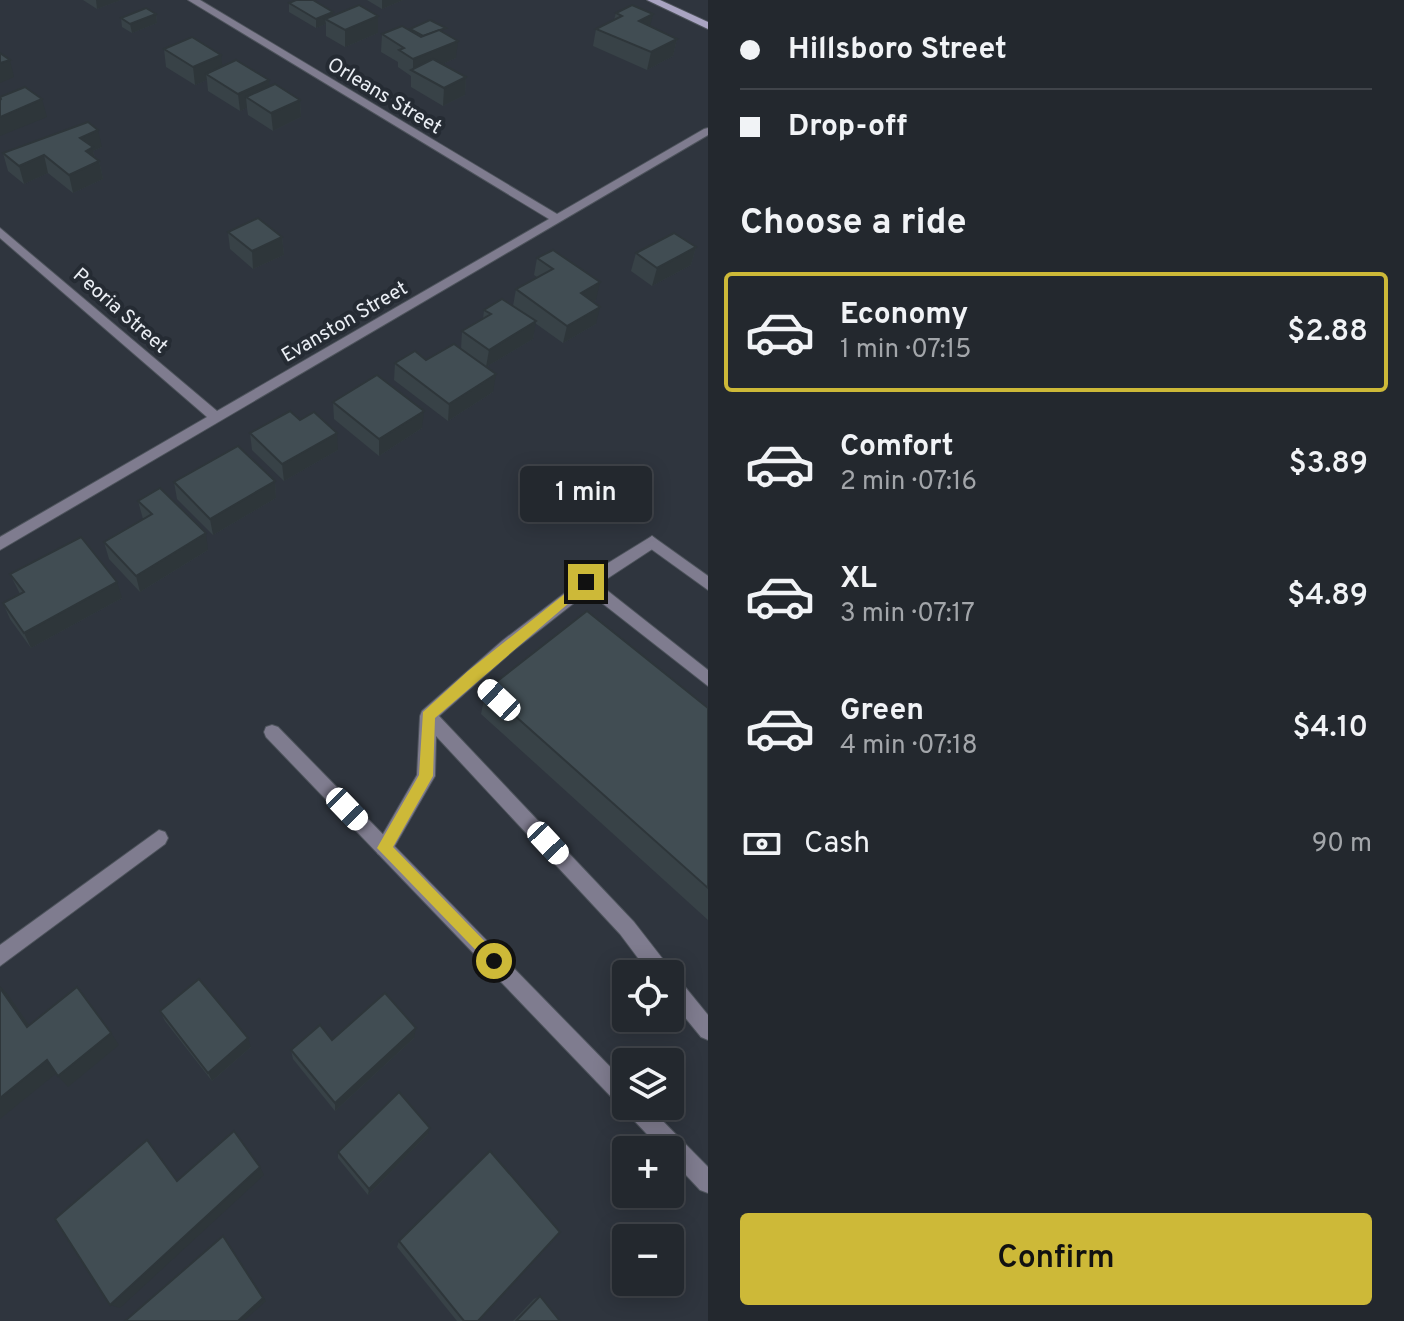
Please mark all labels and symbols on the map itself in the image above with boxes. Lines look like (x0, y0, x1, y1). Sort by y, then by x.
street label: Orleans Street (322, 52, 446, 141)
street label: Peoria Street (67, 263, 173, 360)
street label: Evanston Street (277, 276, 413, 369)
callout: 1 min (520, 466, 652, 522)
route end (568, 564, 604, 600)
car (473, 675, 525, 725)
car (322, 783, 372, 835)
car (523, 817, 573, 869)
route start (476, 943, 512, 979)

